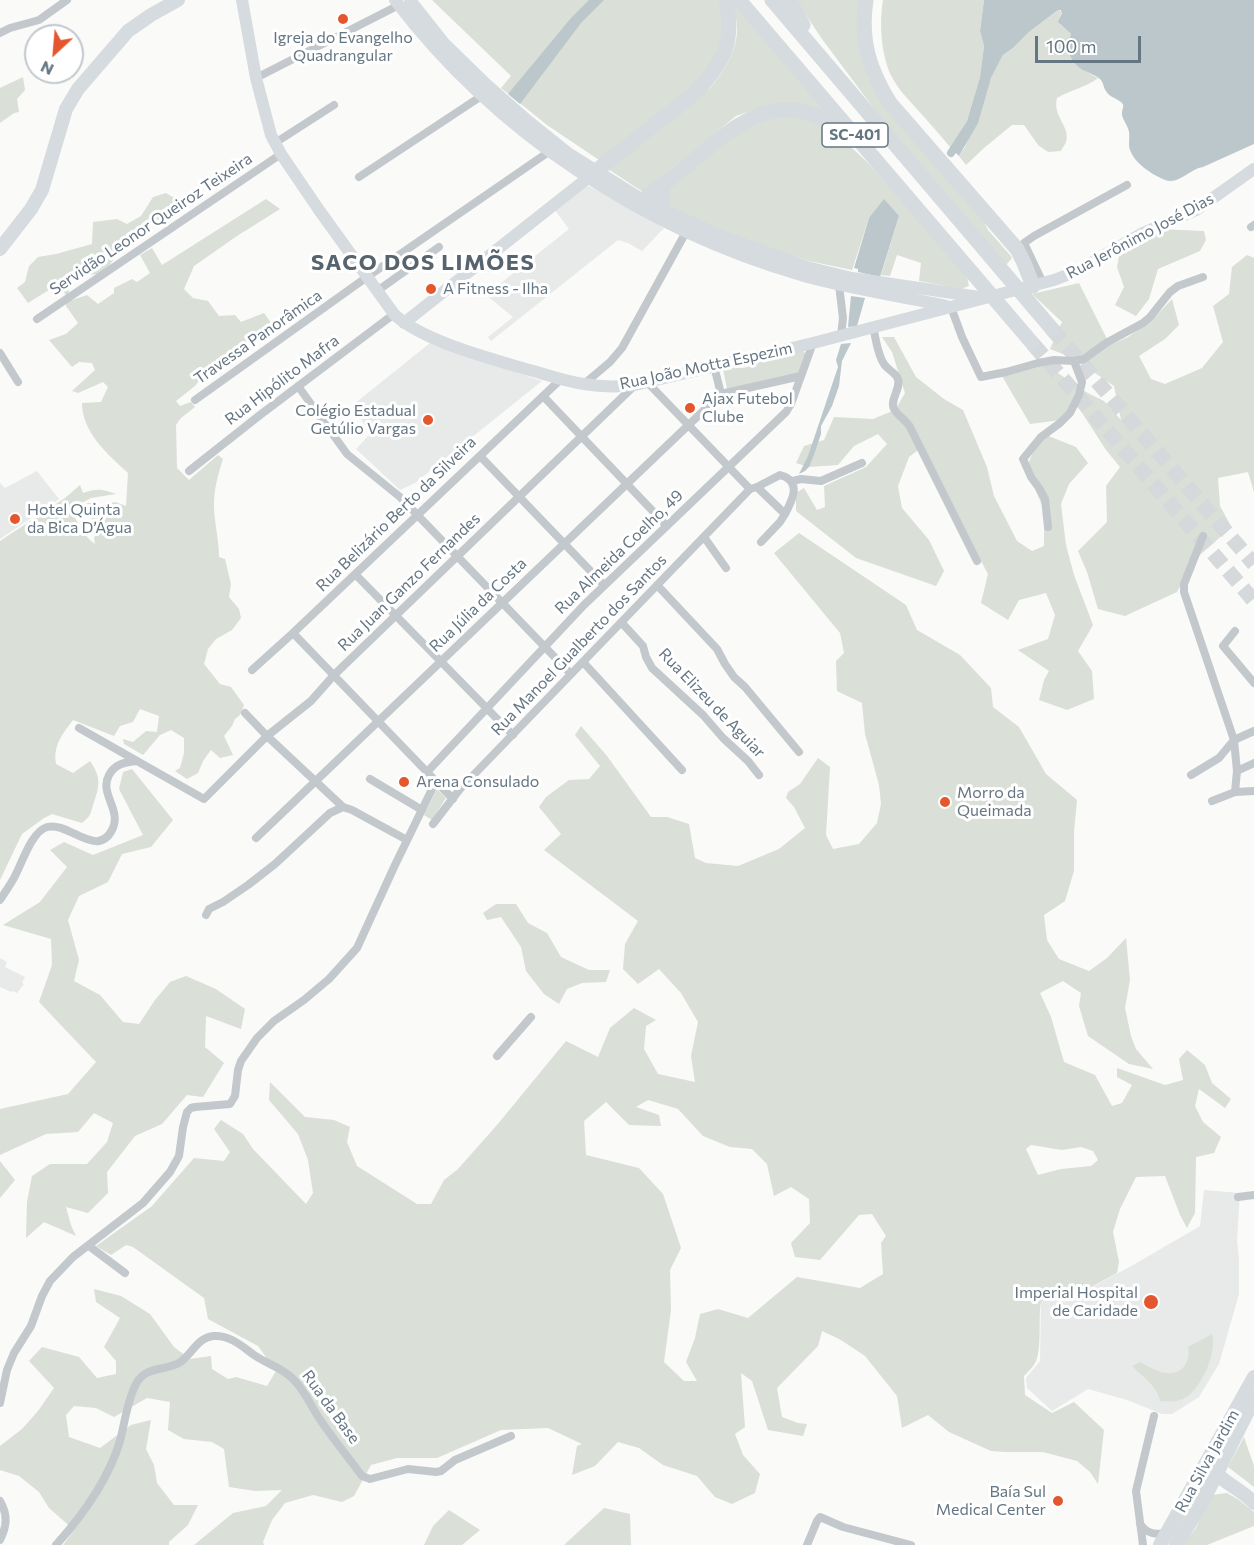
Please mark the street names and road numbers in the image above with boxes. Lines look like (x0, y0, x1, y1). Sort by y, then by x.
road number: SC-401 (822, 123, 888, 147)
street label: Servidão Leonor Queiroz Teixeira (46, 149, 256, 299)
street label: Rua Jerônimo José Dias (1063, 189, 1217, 283)
street label: Travessa Panorâmica (190, 286, 326, 388)
street label: Rua Hipólito Mafra (221, 331, 343, 429)
street label: Rua João Motta Espezim (618, 338, 794, 394)
street label: Rua Belizário Berto da Silveira (312, 432, 480, 596)
street label: Rua Almeida Coelho, 49 (551, 486, 687, 618)
street label: Rua Juan Ganzo Fernandes (334, 509, 484, 655)
street label: Rua Manoel Gualberto dos Santos (487, 550, 671, 740)
street label: Rua Júlia da Costa (426, 554, 530, 656)
street label: Rua Elizeu de Aguiar (655, 644, 769, 762)
street label: Rua da Base (298, 1367, 364, 1447)
street label: Rua Silva Jardim (1171, 1406, 1243, 1516)

